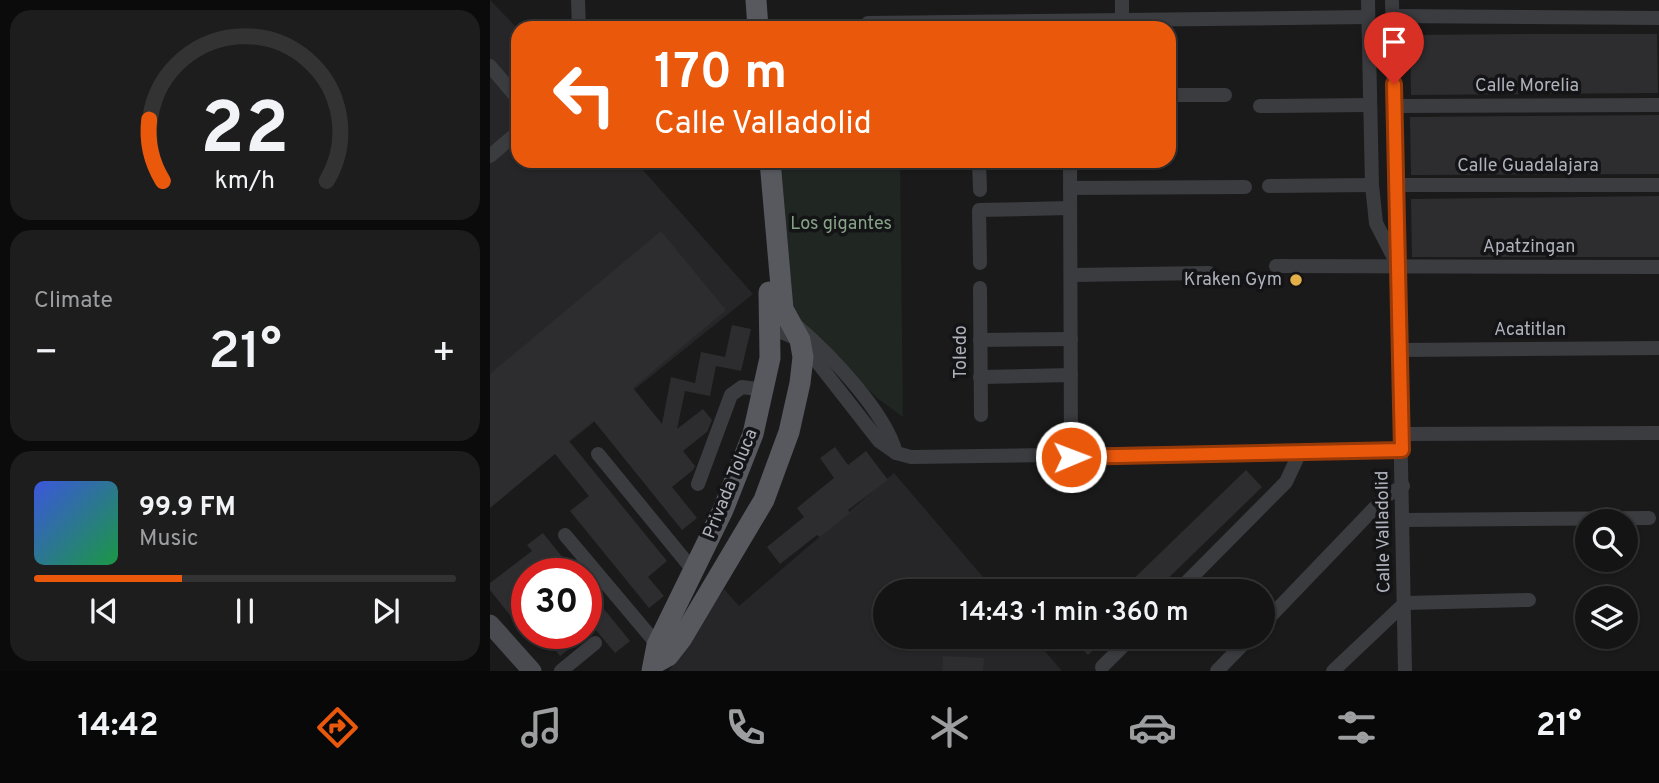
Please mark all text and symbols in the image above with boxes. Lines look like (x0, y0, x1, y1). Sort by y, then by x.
pin (1364, 12.0, 1424, 84)
icon: arrive (1375, 23, 1413, 61)
text: 170 m (654, 44, 787, 106)
icon: left (539, 49, 630, 140)
street label: Calle Morelia (1475, 75, 1579, 98)
text: 22 (200, 88, 290, 180)
text: Calle Valladolid (654, 105, 872, 145)
street label: Calle Guadalajara (1457, 155, 1599, 178)
text: km/h (215, 166, 275, 198)
park label: Los gigantes (790, 213, 892, 236)
street label: Apatzingan (1483, 236, 1575, 259)
place label: Kraken Gym (1184, 269, 1282, 292)
marker: Kraken Gym (1288, 272, 1304, 288)
text: Climate (34, 287, 113, 316)
street label: Acatitlan (1494, 319, 1566, 342)
text: 21° (208, 321, 282, 387)
street label: Toledo (950, 325, 973, 379)
text: − (34, 330, 59, 379)
text: + (431, 330, 456, 379)
position arrow (1034, 420, 1108, 494)
street label: Privada Toluca (699, 426, 763, 542)
street label: Calle Valladolid (1371, 471, 1397, 593)
text: 99.9 FM (139, 492, 236, 525)
map controls (1575, 509, 1638, 649)
button: search (1575, 509, 1638, 572)
text: Music (139, 525, 199, 554)
speed limit sign: 30 (511, 558, 602, 649)
button: layers (1575, 586, 1638, 649)
icon: previous (85, 592, 123, 630)
icon: pause (226, 592, 264, 630)
icon: next (367, 592, 405, 630)
text: 14:43 · 1 min · 360 m (960, 597, 1188, 630)
icon: directions (313, 703, 362, 752)
icon: music (517, 703, 566, 752)
icon: phone (721, 703, 770, 752)
icon: climate (925, 703, 974, 752)
icon: car (1128, 703, 1177, 752)
icon: filters (1332, 703, 1381, 752)
text: 14:42 (77, 707, 159, 747)
text: 21° (1536, 707, 1582, 747)

